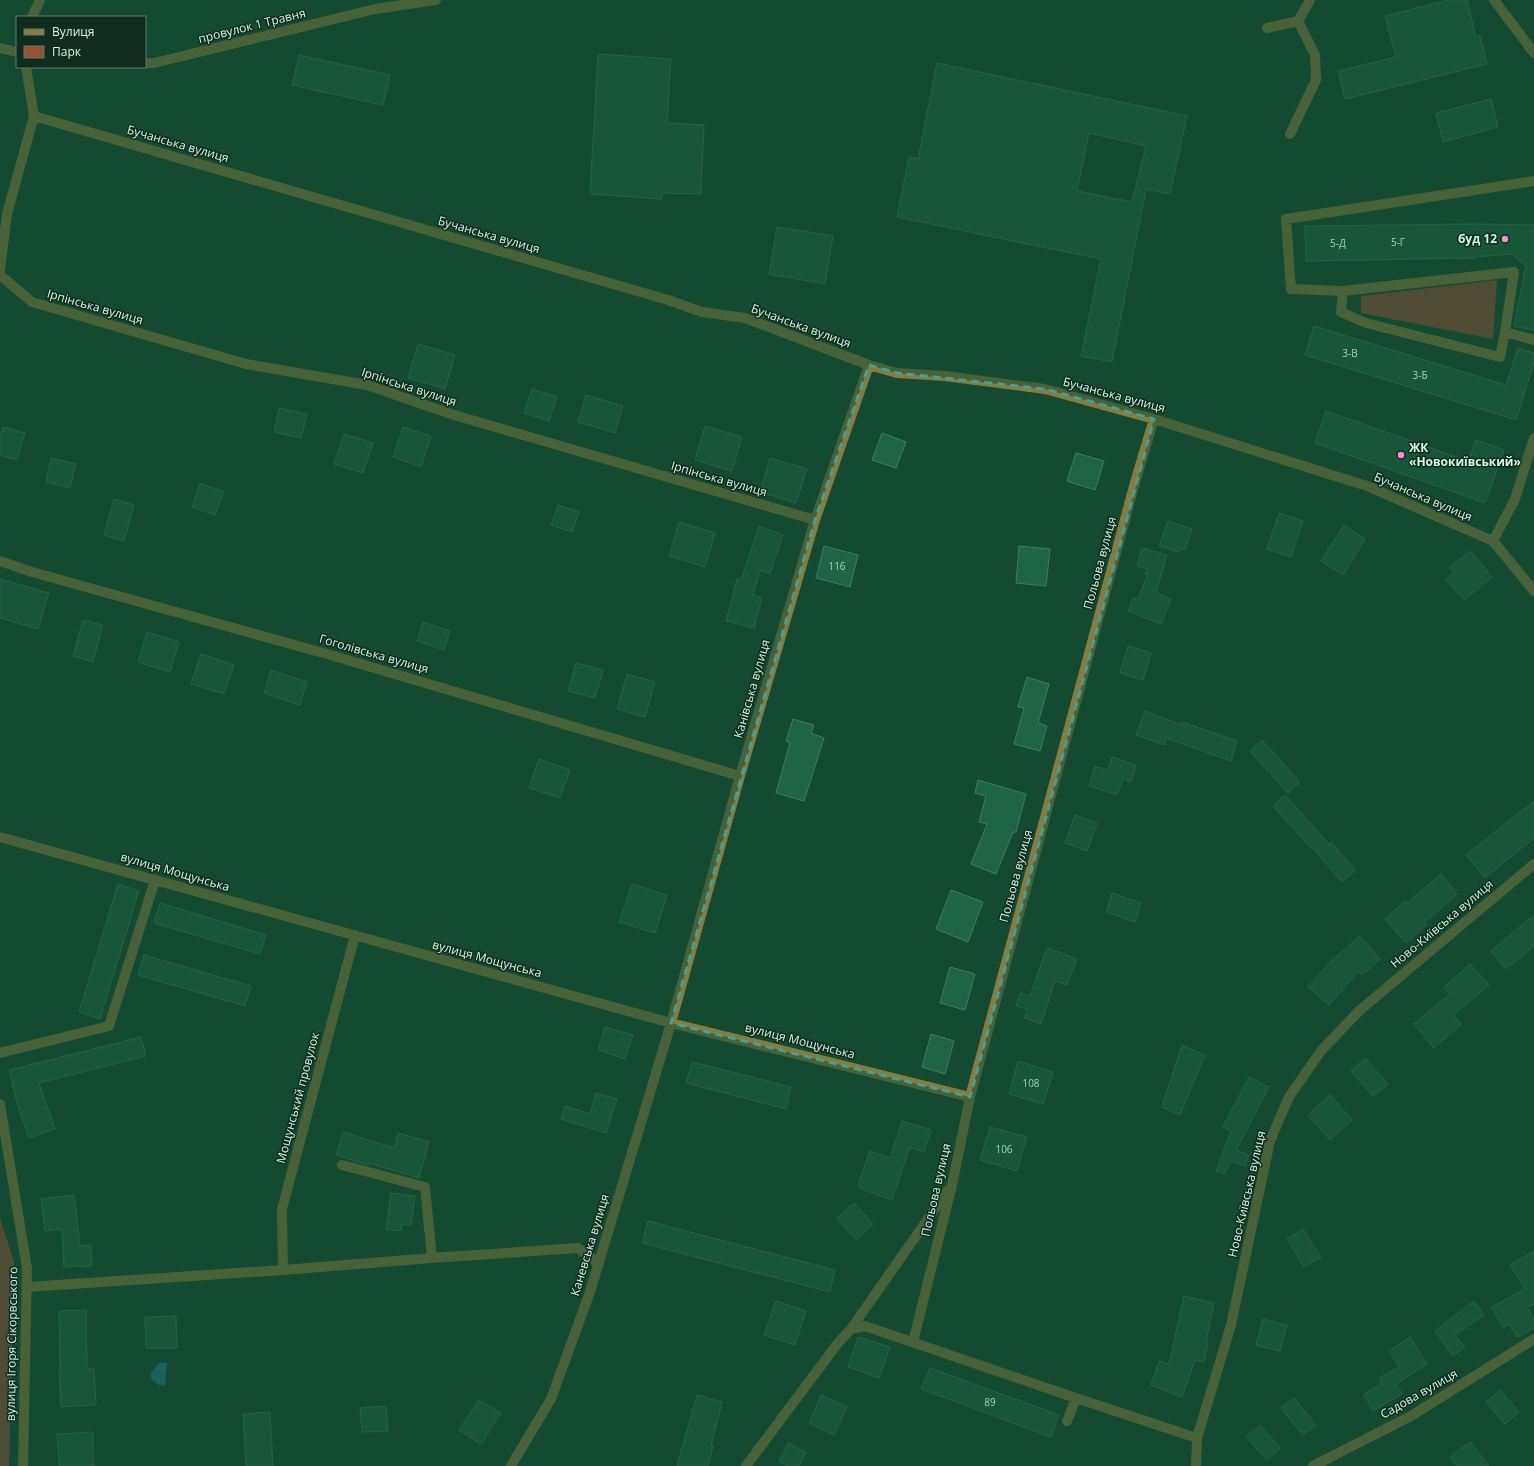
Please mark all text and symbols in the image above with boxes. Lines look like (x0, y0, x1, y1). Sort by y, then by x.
street label: провулок 1 Травня (196, 4, 307, 47)
legend (16, 16, 146, 68)
text: Вулиця (52, 23, 94, 40)
text: Парк (52, 43, 82, 60)
street label: Бучанська вулиця (125, 121, 231, 166)
street label: Бучанська вулиця (436, 212, 542, 257)
place label: буд 12 (1458, 230, 1497, 247)
marker: буд 12 (1500, 234, 1510, 244)
house number: 5-Г (1391, 235, 1405, 249)
house number: 5-Д (1330, 236, 1346, 250)
street label: Ірпінська вулиця (45, 285, 145, 328)
street label: Бучанська вулиця (749, 300, 854, 352)
house number: 3-В (1342, 346, 1358, 360)
street label: Ірпінська вулиця (359, 363, 459, 410)
house number: 3-Б (1412, 368, 1428, 382)
street label: Бучанська вулиця (1061, 373, 1167, 416)
place label: ЖК «Новокиївський» (1409, 439, 1521, 470)
marker: ЖК «Новокиївський» (1396, 450, 1406, 460)
street label: Ірпінська вулиця (669, 457, 769, 500)
street label: Бучанська вулиця (1371, 468, 1475, 525)
street label: Польова вулиця (1079, 515, 1120, 611)
house number: 116 (828, 559, 846, 573)
street label: Гоголівська вулиця (317, 630, 431, 677)
street label: Канівська вулиця (729, 638, 774, 740)
street label: Польова вулиця (995, 828, 1036, 924)
street label: вулиця Мощунська (119, 848, 232, 895)
street label: Ново-Київська вулиця (1387, 876, 1497, 972)
street label: вулиця Мощунська (430, 936, 544, 981)
street label: вулиця Мощунська (743, 1019, 857, 1062)
street label: Мощунський провулок (272, 1030, 323, 1165)
house number: 108 (1022, 1076, 1040, 1090)
street label: Ново-Київська вулиця (1224, 1129, 1269, 1259)
street label: Польова вулиця (917, 1142, 955, 1238)
house number: 106 (995, 1142, 1013, 1156)
street label: Каневська вулиця (566, 1192, 613, 1298)
street label: вулиця Ігоря Сікорвського (2, 1267, 21, 1421)
street label: Садова вулиця (1377, 1365, 1460, 1423)
house number: 89 (984, 1395, 996, 1409)

